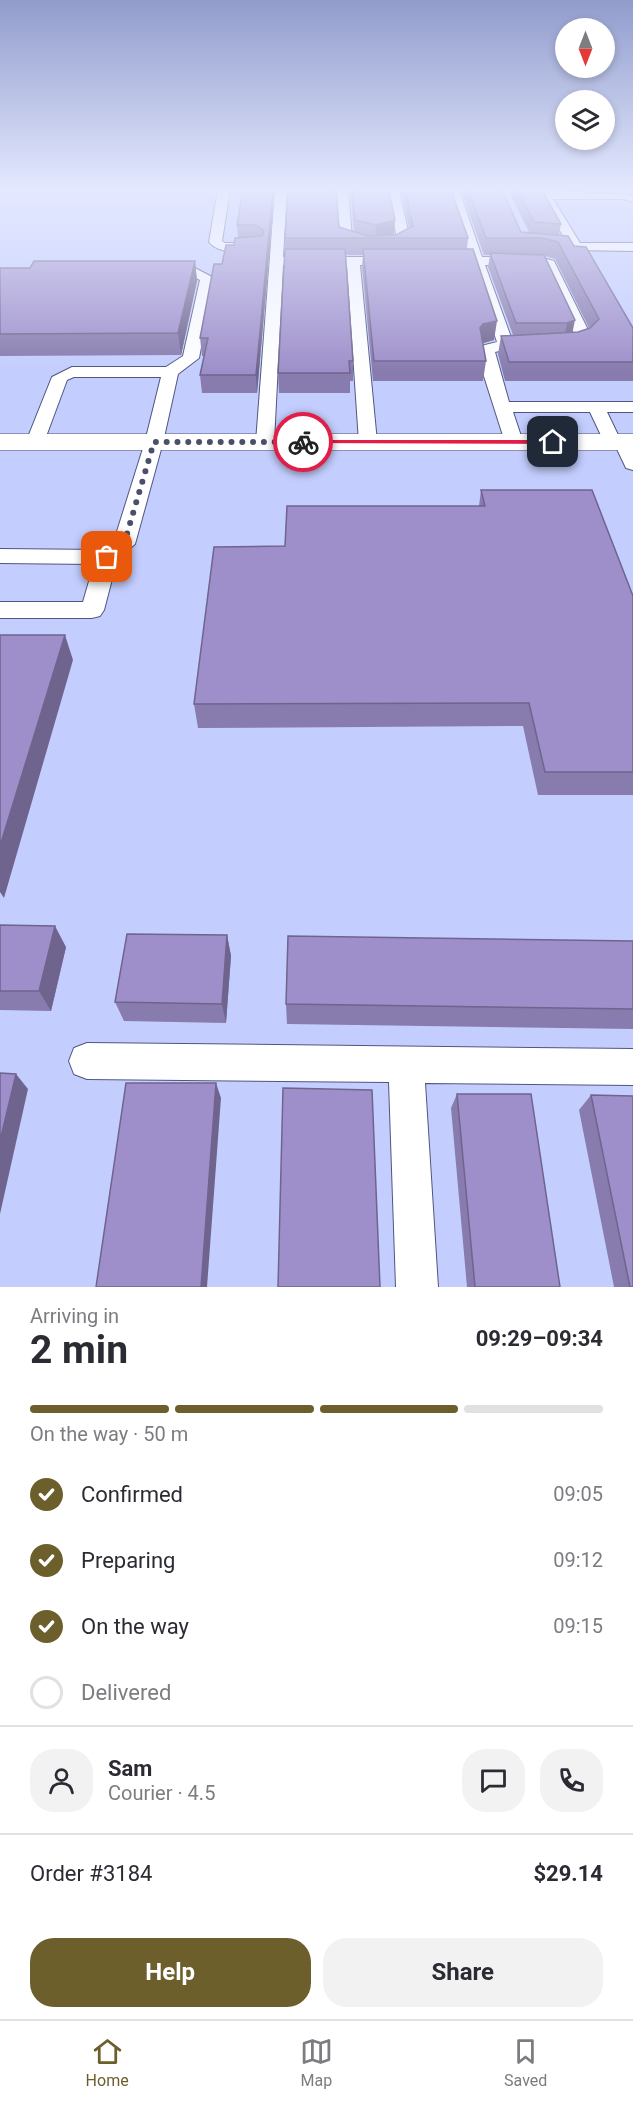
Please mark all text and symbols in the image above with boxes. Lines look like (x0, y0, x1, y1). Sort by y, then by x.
north arrow (555, 18, 615, 78)
map controls (555, 18, 615, 150)
button: layers (555, 90, 615, 150)
courier (273, 412, 333, 472)
pin (527, 416, 578, 467)
icon: home (536, 425, 569, 458)
icon: bike (287, 426, 320, 459)
pin (81, 531, 132, 582)
icon: bag (90, 540, 123, 573)
text: Arriving in (30, 1304, 119, 1328)
text: 09:29–09:34 (476, 1326, 603, 1351)
text: 2 min (30, 1327, 128, 1373)
text: On the way · 50 m (30, 1422, 188, 1446)
icon: check (30, 1478, 63, 1511)
text: Confirmed (81, 1482, 183, 1507)
text: 09:05 (553, 1482, 603, 1506)
icon: check (30, 1544, 63, 1577)
text: Preparing (81, 1548, 175, 1573)
text: 09:12 (553, 1548, 603, 1572)
icon: check (30, 1610, 63, 1643)
text: On the way (81, 1614, 189, 1639)
text: 09:15 (553, 1614, 603, 1638)
text: Delivered (81, 1680, 171, 1705)
button: person (30, 1749, 93, 1812)
button: chat (462, 1749, 525, 1812)
button: phone (540, 1749, 603, 1812)
text: Sam (108, 1756, 152, 1781)
text: Courier · 4.5 (108, 1781, 215, 1805)
text: Order #3184 (30, 1861, 152, 1886)
text: $29.14 (534, 1861, 603, 1886)
button: Help (30, 1938, 311, 2007)
button: Share (323, 1938, 603, 2007)
tab: Home (86, 2035, 129, 2090)
tab: Map (300, 2035, 333, 2090)
tab: Saved (504, 2035, 547, 2090)

